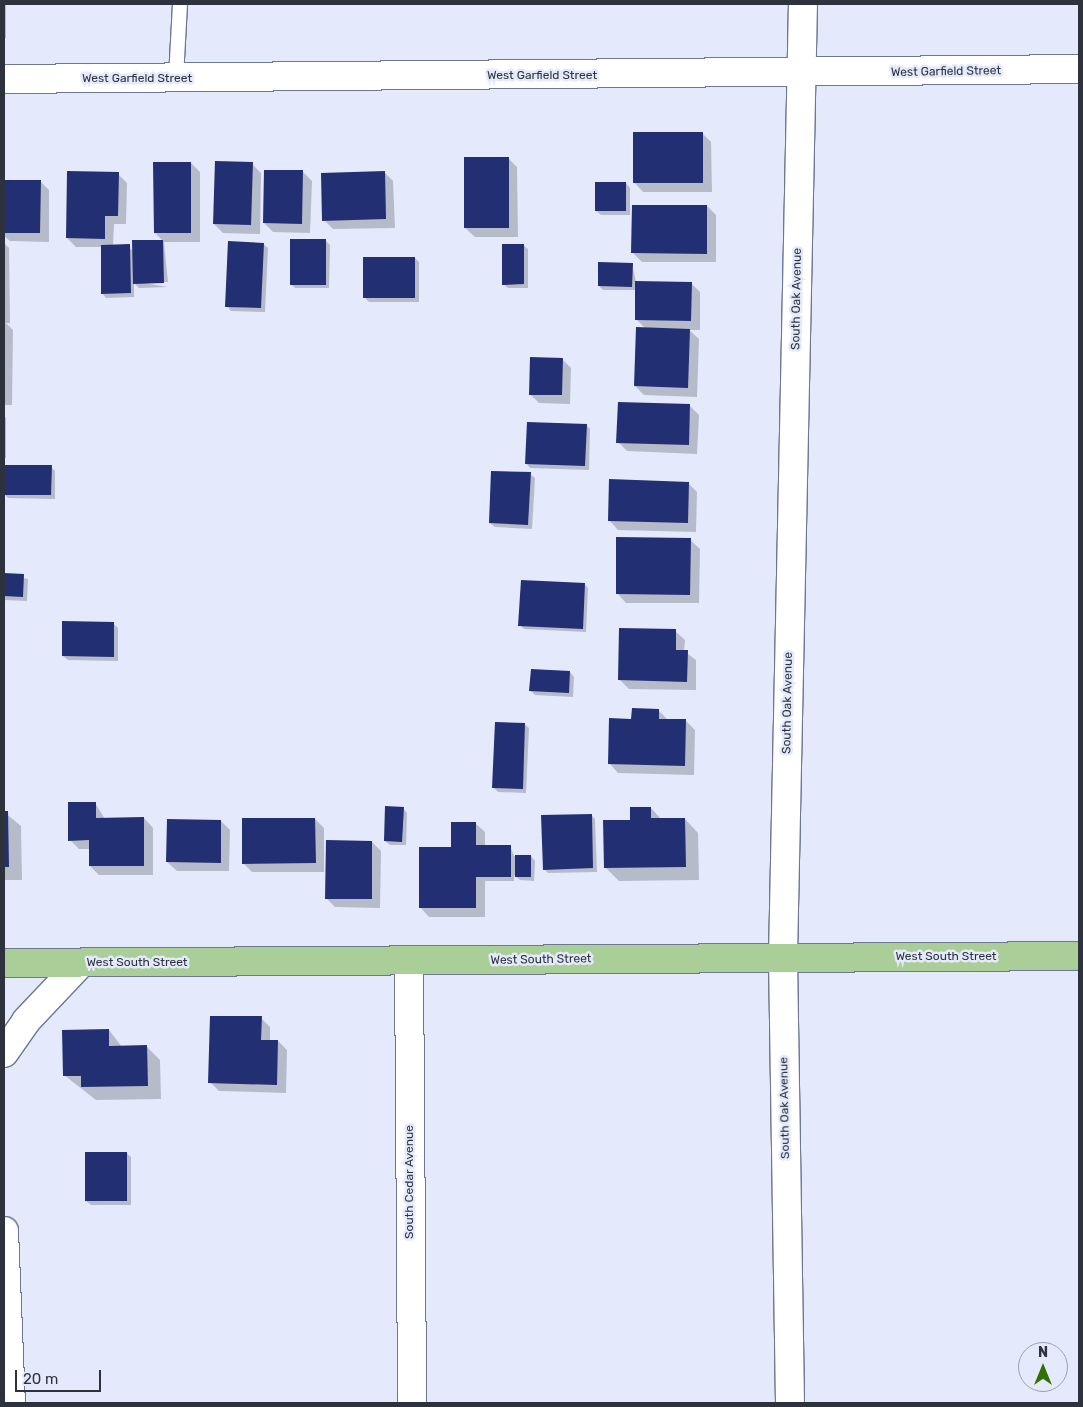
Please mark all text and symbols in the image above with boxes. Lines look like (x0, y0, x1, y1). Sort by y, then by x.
street label: West Garfield Street (891, 64, 1001, 80)
street label: West Garfield Street (487, 69, 597, 83)
street label: West Garfield Street (82, 72, 192, 86)
street label: South Oak Avenue (789, 248, 805, 350)
street label: South Oak Avenue (780, 652, 796, 754)
street label: West South Street (895, 950, 997, 964)
street label: West South Street (490, 952, 592, 968)
street label: West South Street (86, 956, 188, 970)
street label: South Oak Avenue (777, 1057, 793, 1159)
street label: South Cedar Avenue (403, 1125, 417, 1239)
north arrow (1018, 1342, 1068, 1392)
text: N (1038, 1344, 1048, 1361)
scale bar (18, 1360, 104, 1392)
text: 20 m (23, 1370, 58, 1388)

